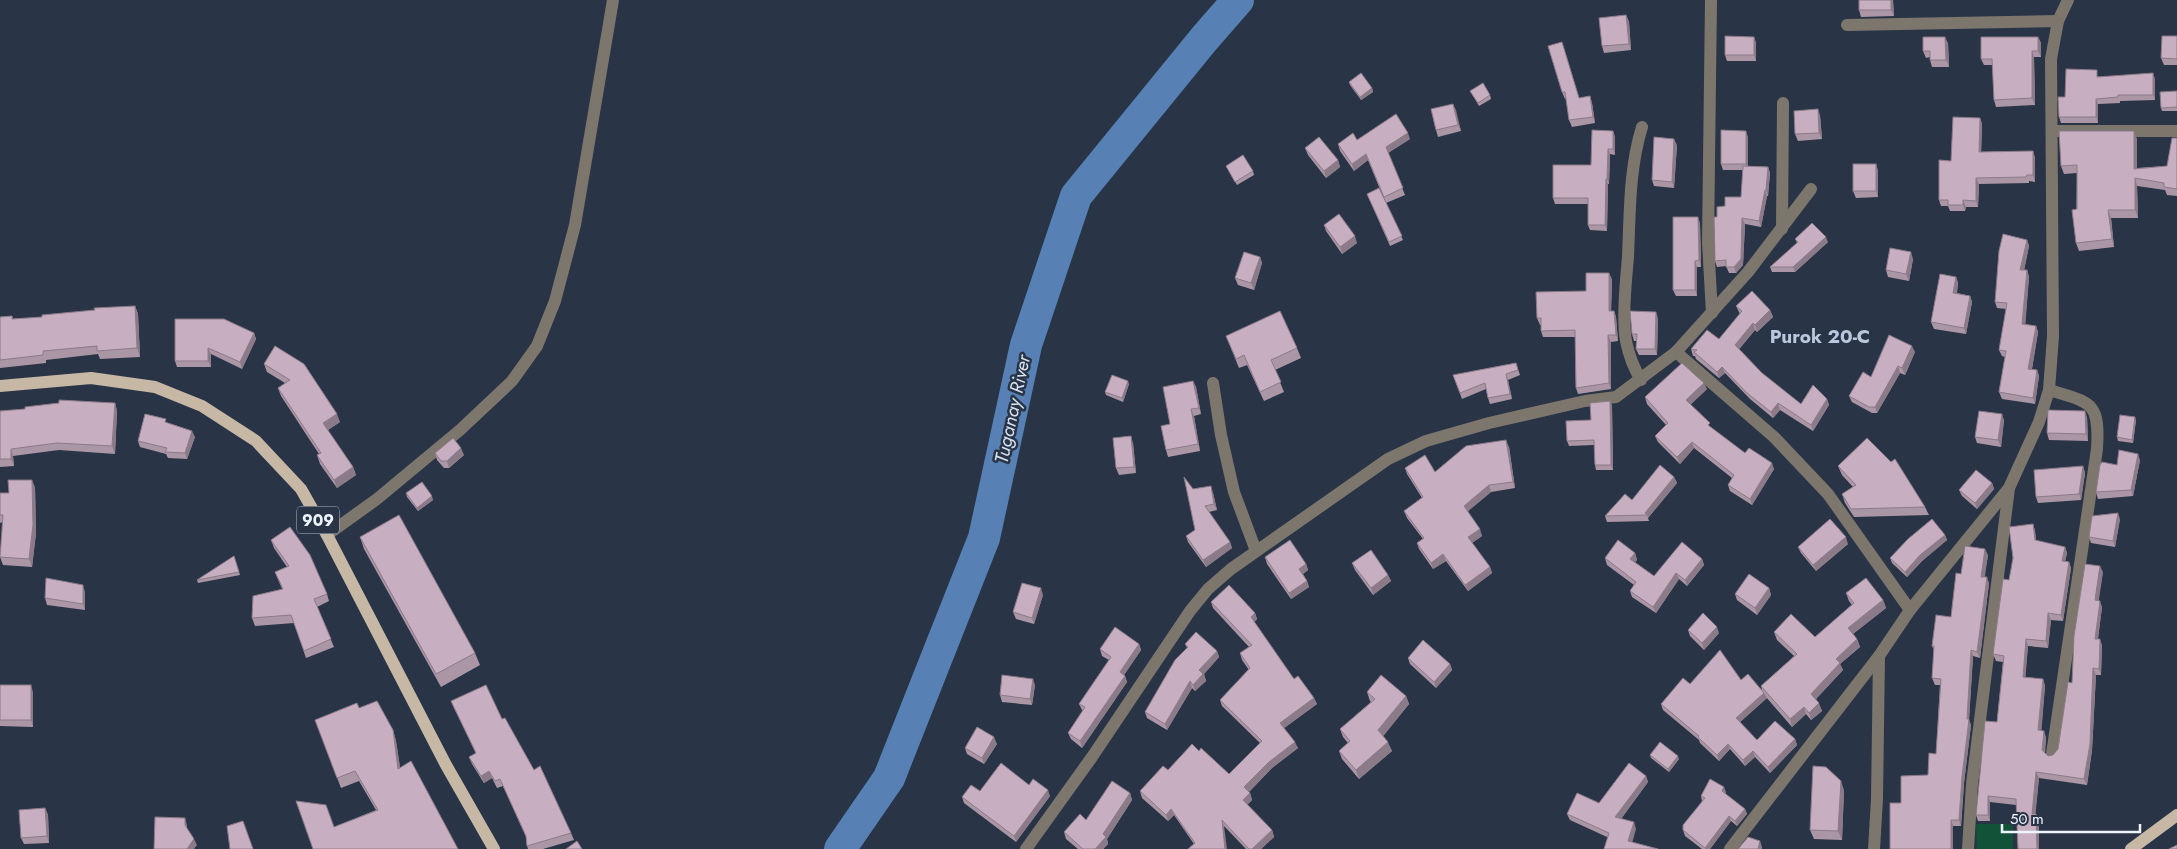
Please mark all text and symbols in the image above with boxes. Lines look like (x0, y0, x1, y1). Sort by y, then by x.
district label: Purok 20-C (1770, 323, 1870, 350)
water label: Tuganay River (988, 351, 1038, 466)
road number: 909 (297, 506, 339, 534)
scale bar (2002, 802, 2140, 834)
text: 50 m (2010, 808, 2044, 830)

